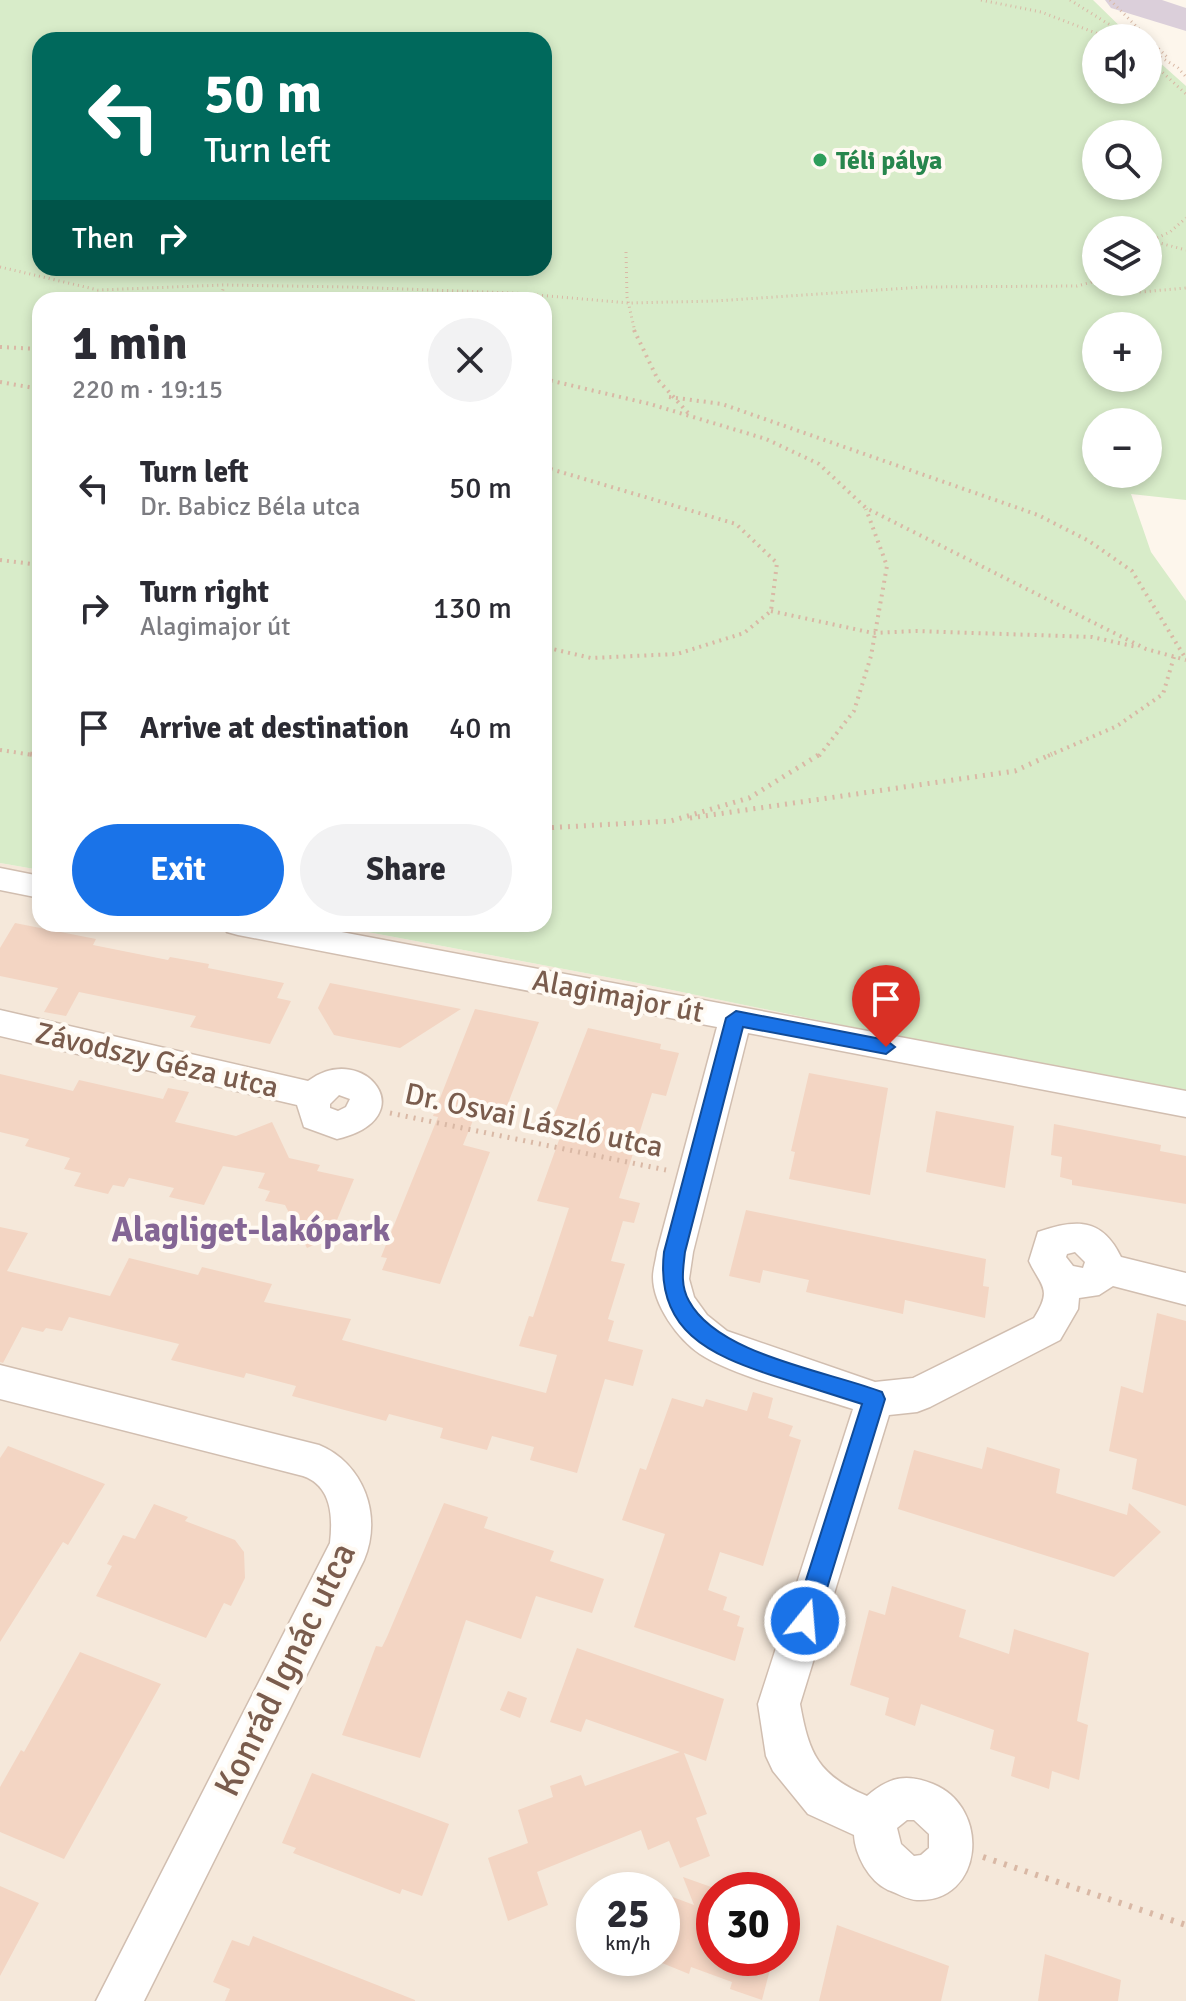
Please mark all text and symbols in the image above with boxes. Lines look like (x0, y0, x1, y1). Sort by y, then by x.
map controls (1082, 24, 1162, 488)
button: sound (1082, 24, 1162, 104)
text: 50 m (204, 59, 322, 128)
icon: left (72, 64, 176, 168)
button: search (1082, 120, 1162, 200)
text: Turn left (204, 128, 331, 173)
place label: Téli pálya (836, 145, 942, 177)
marker: Téli pálya (811, 151, 829, 169)
icon: right (150, 216, 194, 260)
button: layers (1082, 216, 1162, 296)
text: Then (72, 220, 134, 257)
button: + (1082, 312, 1162, 392)
text: 1 min (72, 314, 188, 373)
button: close (428, 318, 512, 402)
text: 220 m · 19:15 (72, 374, 223, 406)
button: − (1082, 408, 1162, 488)
text: Turn left (140, 454, 249, 491)
icon: left (72, 466, 116, 510)
text: 50 m (449, 470, 512, 507)
text: Dr. Babicz Béla utca (140, 491, 360, 523)
text: Turn right (140, 574, 269, 611)
icon: right (72, 586, 116, 630)
text: 130 m (433, 590, 512, 627)
text: Alagimajor út (140, 611, 290, 643)
icon: arrive (72, 706, 116, 750)
text: Arrive at destination (140, 710, 409, 747)
text: 40 m (449, 710, 512, 747)
button: Exit (72, 824, 284, 916)
button: Share (300, 824, 512, 916)
street label: Alagimajor út (529, 962, 707, 1031)
pin (852, 965, 920, 1047)
icon: arrive (864, 977, 908, 1021)
street label: Závodszy Géza utca (32, 1015, 282, 1106)
street label: Dr. Osvai László utca (401, 1075, 666, 1166)
district label: Alagliget-lakópark (112, 1209, 391, 1251)
street label: Konrád Ignác utca (204, 1535, 366, 1804)
position arrow (763, 1579, 847, 1663)
speed limit sign: 30 (696, 1872, 800, 1976)
text: 25 (606, 1889, 650, 1939)
text: km/h (605, 1931, 651, 1956)

